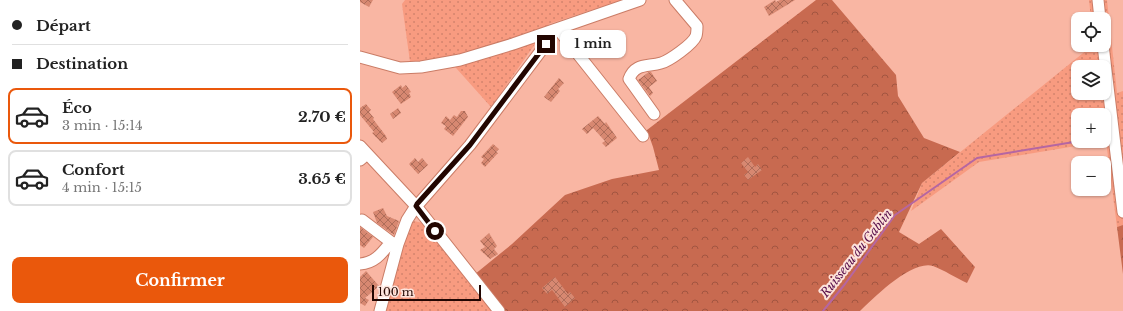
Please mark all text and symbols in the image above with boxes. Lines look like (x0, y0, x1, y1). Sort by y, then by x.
map controls (1071, 12, 1111, 196)
button: locate (1071, 12, 1111, 52)
text: Départ (36, 16, 91, 35)
callout: 1 min (560, 30, 626, 58)
route end (537, 35, 555, 53)
text: 1 min (574, 35, 612, 52)
text: Destination (36, 54, 128, 73)
button: layers (1071, 60, 1111, 100)
icon: car (14, 98, 50, 134)
text: Éco (62, 98, 92, 117)
text: 2.70 € (298, 107, 346, 126)
button: + (1071, 108, 1111, 148)
text: 3 min · 15:14 (62, 117, 143, 134)
button: − (1071, 156, 1111, 196)
icon: car (14, 160, 50, 196)
text: Confort (62, 160, 125, 179)
text: 3.65 € (298, 169, 346, 188)
text: 4 min · 15:15 (62, 179, 142, 196)
water label: Ruisseau du Gablin (816, 206, 895, 301)
route start (426, 222, 444, 240)
button: Confirmer (12, 257, 348, 303)
scale bar (372, 283, 481, 302)
text: 100 m (378, 285, 414, 299)

